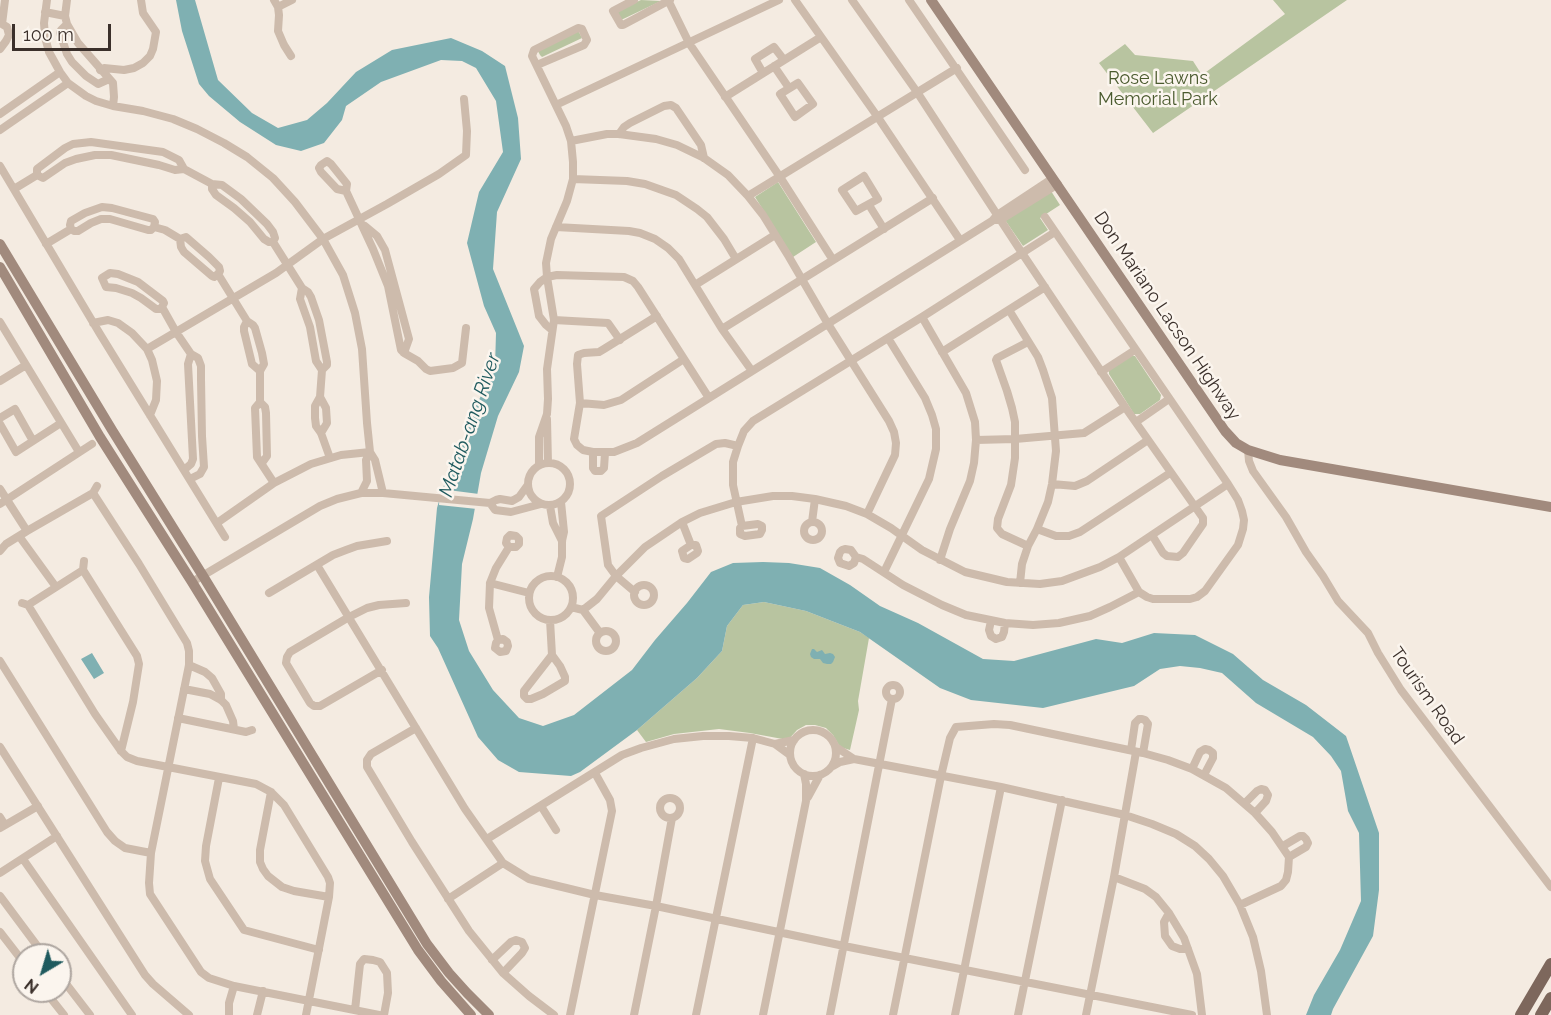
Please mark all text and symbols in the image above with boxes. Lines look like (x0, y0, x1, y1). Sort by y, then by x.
scale bar (15, 12, 114, 50)
text: 100 m (23, 24, 74, 45)
park label: Rose Lawns Memorial Park (1098, 68, 1218, 110)
street label: Don Mariano Lacson Highway (1089, 208, 1245, 424)
water label: Matab-ang River (434, 350, 506, 500)
street label: Tourism Road (1386, 643, 1468, 749)
north arrow (12, 943, 72, 1003)
text: N (21, 975, 43, 997)

